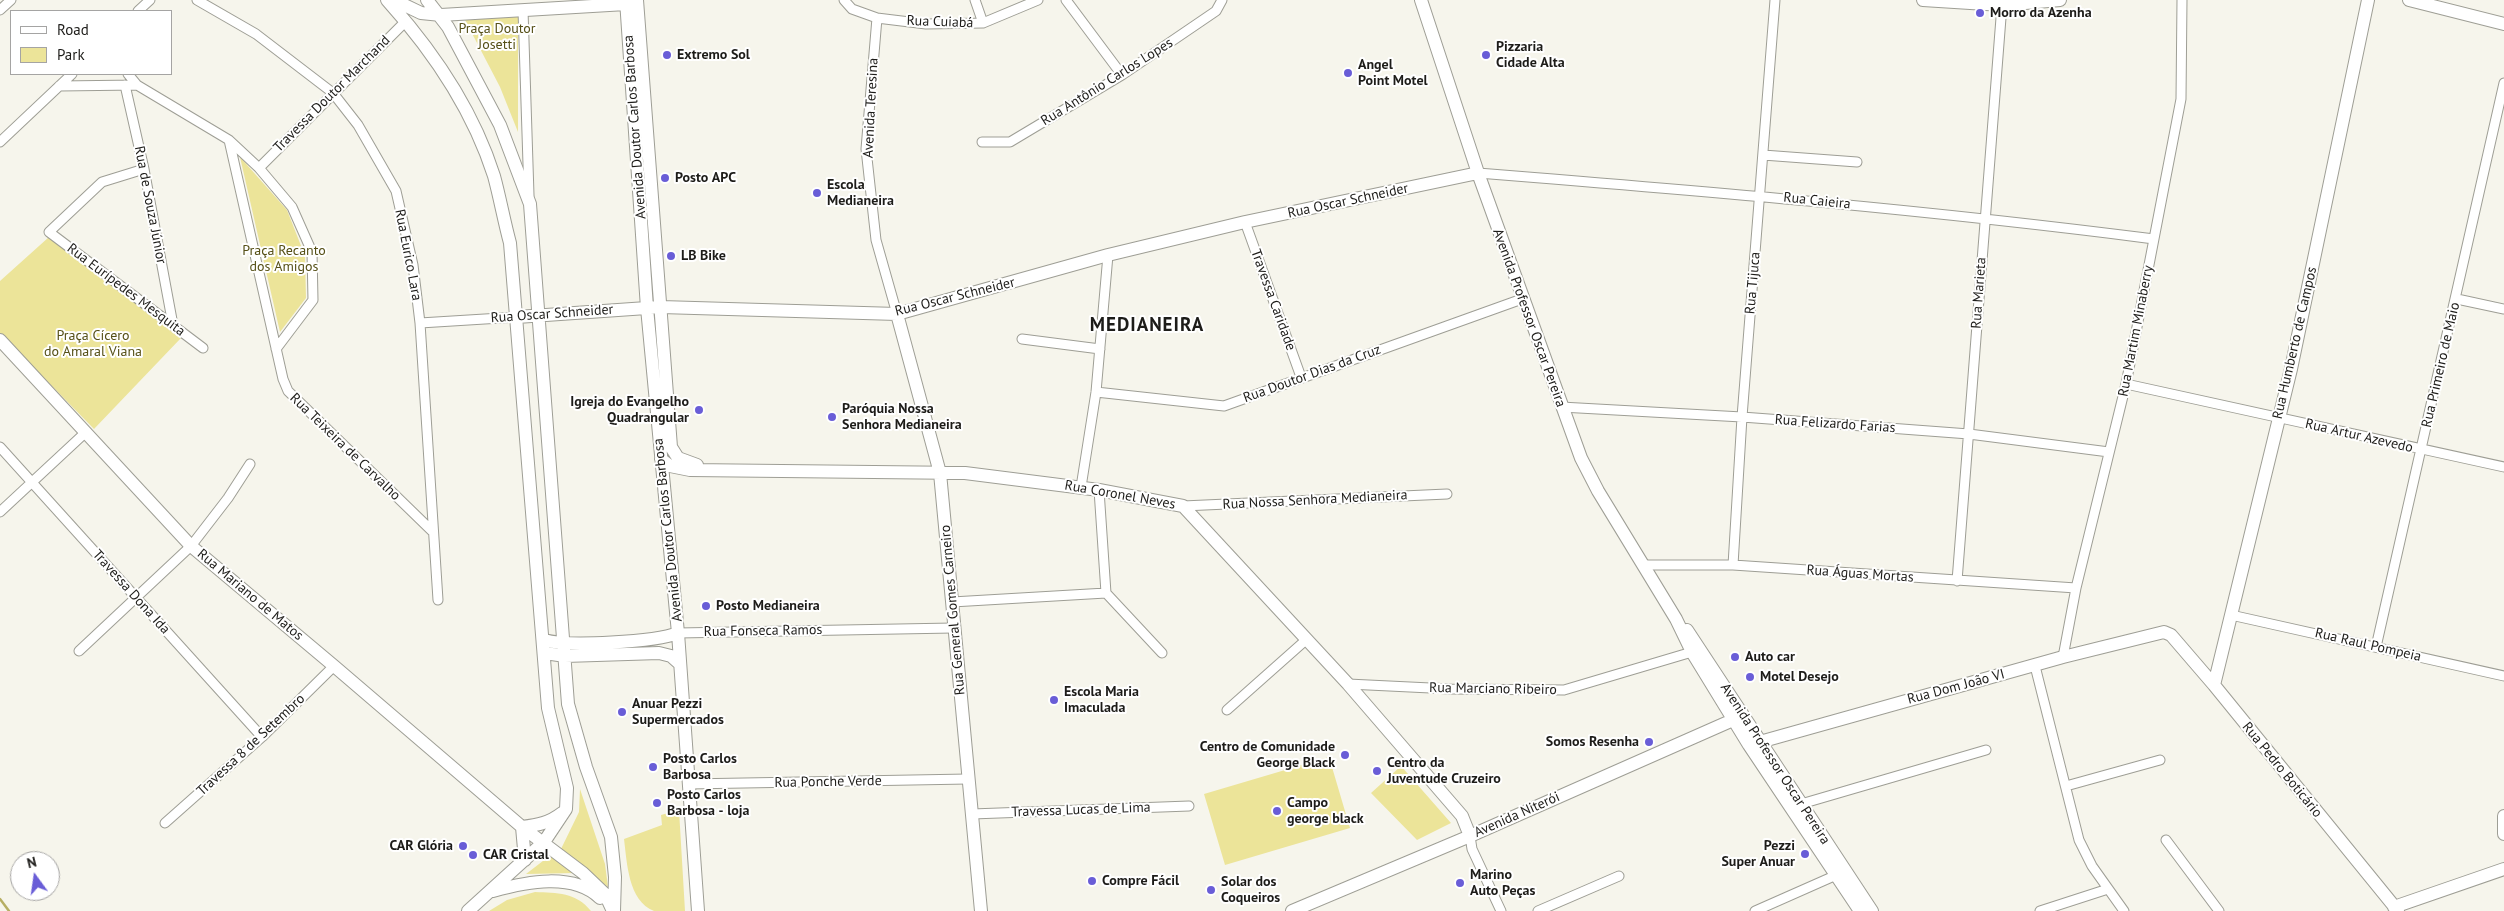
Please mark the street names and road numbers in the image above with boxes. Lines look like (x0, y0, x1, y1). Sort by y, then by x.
street label: Rua Cuiabá (906, 12, 974, 32)
street label: Travessa Doutor Marchand (270, 32, 394, 156)
street label: Avenida Doutor Carlos Barbosa (620, 34, 650, 220)
street label: Rua Antônio Carlos Lopes (1038, 35, 1176, 129)
street label: Avenida Teresina (860, 58, 882, 158)
street label: Rua de Souza Júnior (130, 145, 170, 265)
street label: Rua Oscar Schneider (1286, 180, 1410, 222)
street label: Rua Caieira (1783, 189, 1851, 213)
street label: Rua Eurico Lara (391, 208, 425, 302)
street label: Avenida Professor Oscar Pereira (1489, 226, 1569, 410)
street label: Rua Eurípedes Mesquita (64, 240, 188, 340)
street label: Travessa Caridade (1247, 247, 1299, 353)
street label: Rua Tijuca (1742, 251, 1764, 315)
street label: Rua Marieta (1968, 257, 1990, 329)
street label: Rua Martim Minaberry (2115, 264, 2157, 398)
street label: Rua Humberto de Campos (2269, 265, 2321, 421)
street label: Rua Oscar Schneider (893, 274, 1017, 320)
street label: Rua Oscar Schneider (490, 301, 614, 327)
street label: Rua Primeiro de Maio (2418, 301, 2464, 429)
street label: Rua Doutor Dias da Cruz (1241, 341, 1383, 407)
street label: Rua Teixeira de Carvalho (286, 390, 404, 504)
street label: Rua Felizardo Farias (1774, 411, 1896, 437)
street label: Rua Artur Azevedo (2304, 415, 2414, 457)
street label: Avenida Doutor Carlos Barbosa (650, 437, 686, 623)
street label: Rua Coronel Neves (1063, 477, 1177, 513)
street label: Rua Nossa Senhora Medianeira (1222, 487, 1408, 513)
street label: Rua General Gomes Carneiro (937, 524, 969, 696)
street label: Travessa Dona Ida (89, 546, 173, 638)
street label: Rua Mariano de Matos (194, 546, 306, 644)
street label: Rua Águas Mortas (1806, 562, 1914, 586)
street label: Rua Fonseca Ramos (704, 622, 822, 640)
street label: Rua Raul Pompeia (2313, 625, 2423, 665)
street label: Rua Dom João VI (1906, 666, 2006, 708)
street label: Rua Marciano Ribeiro (1429, 679, 1557, 699)
street label: Avenida Professor Oscar Pereira (1717, 680, 1833, 848)
street label: Travessa 8 de Setembro (194, 691, 308, 799)
street label: Rua Pedro Boticário (2238, 719, 2326, 821)
street label: Rua Ponche Verde (774, 773, 882, 791)
street label: Avenida Niterói (1472, 789, 1562, 841)
street label: Travessa Lucas de Lima (1011, 799, 1151, 821)

